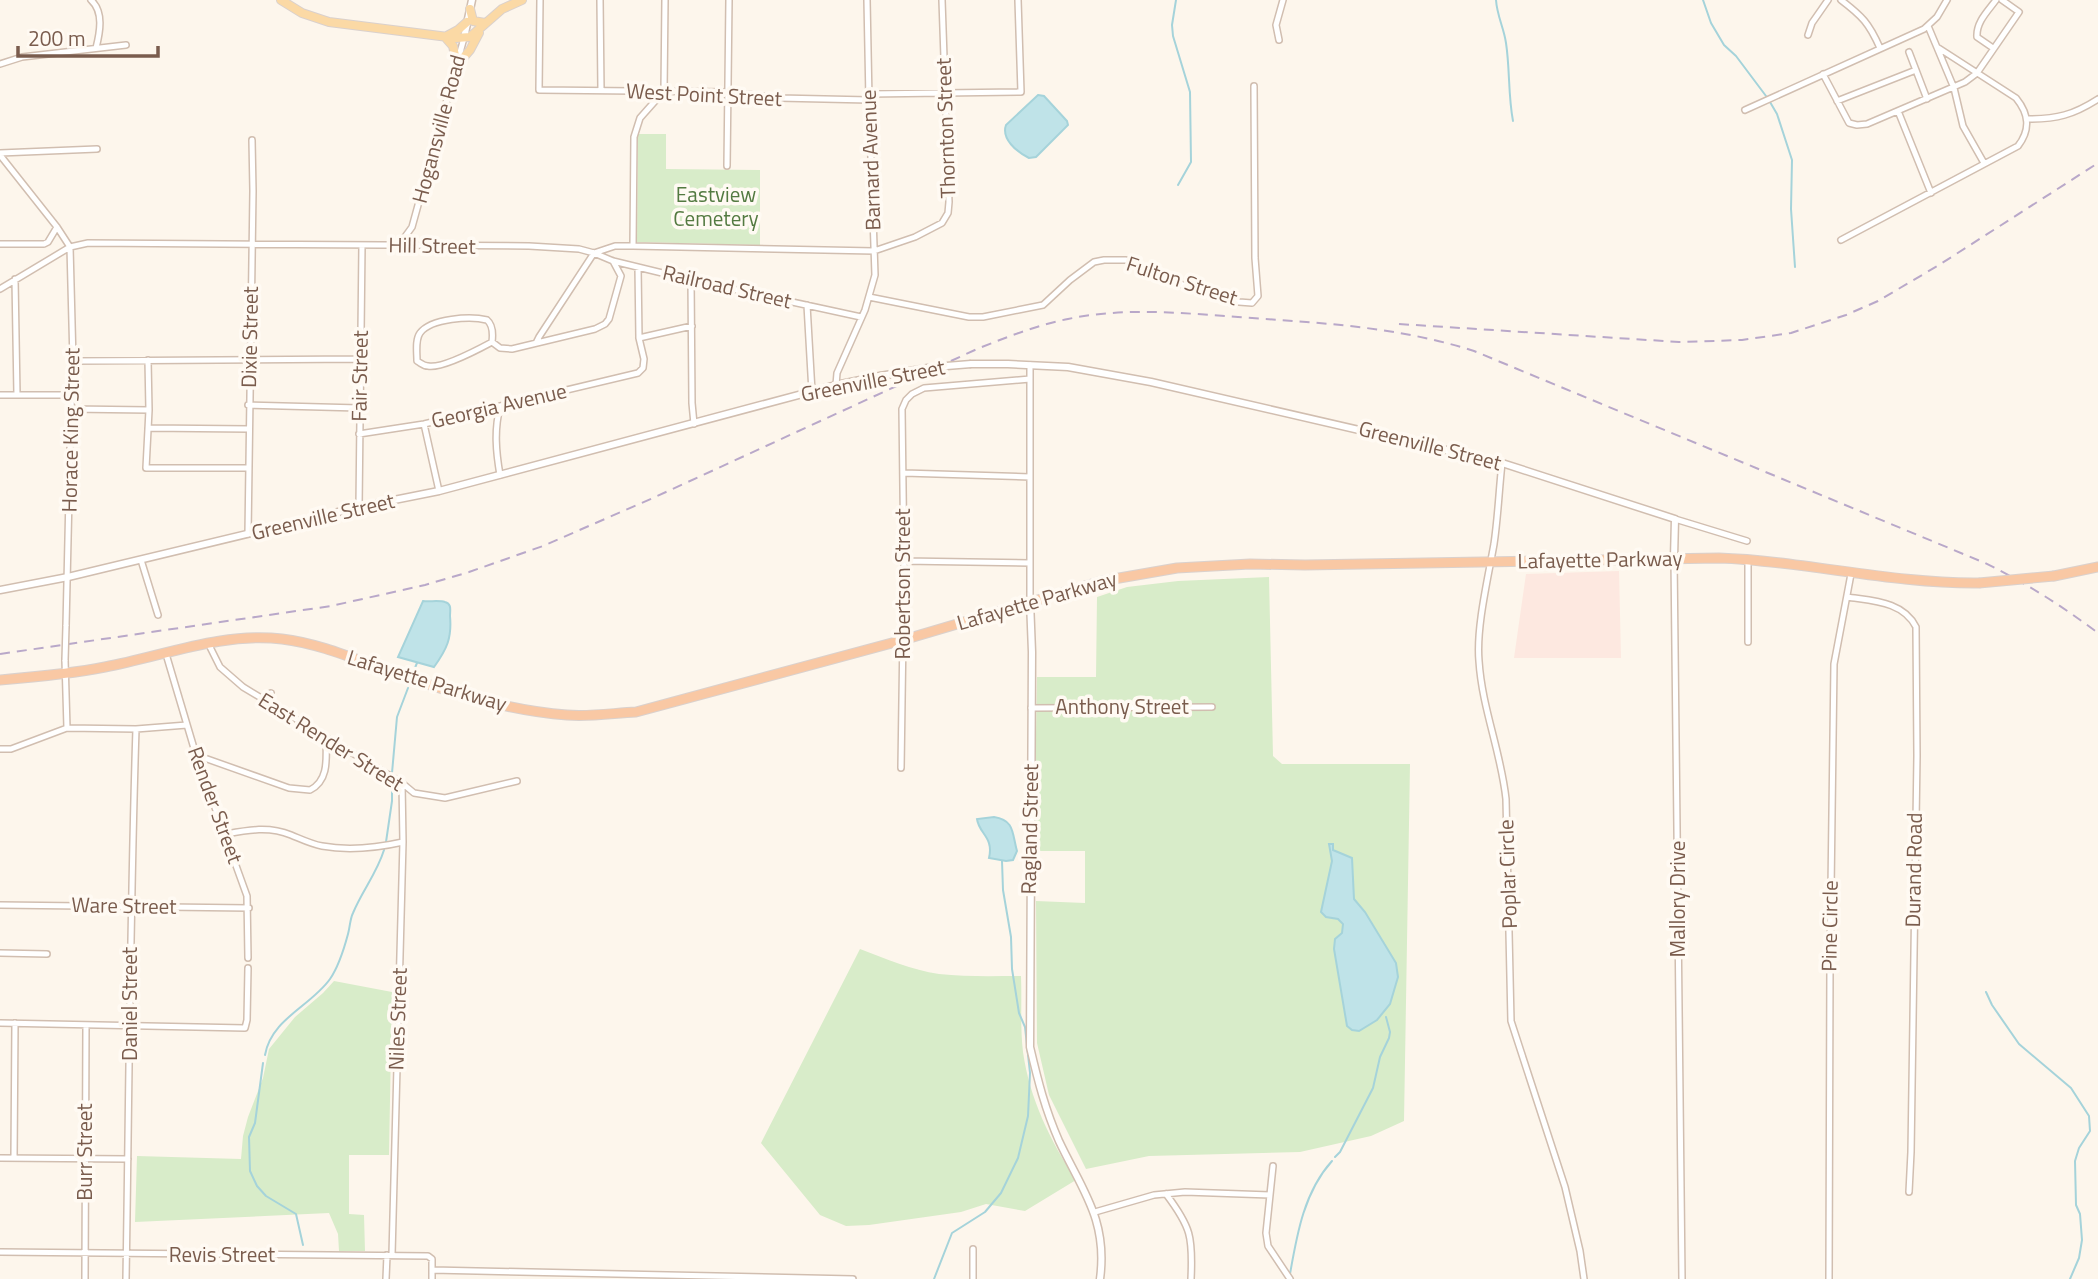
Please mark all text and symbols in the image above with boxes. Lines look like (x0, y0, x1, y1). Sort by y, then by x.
scale bar (18, 14, 158, 58)
text: 200 m (28, 22, 85, 54)
street label: Hogansville Road (403, 51, 473, 207)
street label: Thornton Street (927, 57, 963, 199)
street label: West Point Street (625, 74, 783, 114)
street label: Barnard Avenue (852, 89, 888, 231)
park label: Eastview Cemetery (673, 178, 759, 234)
street label: Hill Street (388, 228, 477, 262)
street label: Fulton Street (1123, 247, 1243, 313)
street label: Railroad Street (660, 256, 795, 317)
street label: Dixie Street (232, 285, 266, 388)
street label: Fair Street (342, 329, 376, 422)
street label: Horace King Street (53, 347, 87, 513)
street label: Greenville Street (798, 350, 948, 410)
street label: Georgia Avenue (428, 374, 570, 436)
street label: Greenville Street (1355, 412, 1506, 478)
street label: Greenville Street (248, 484, 398, 548)
street label: Robertson Street (886, 508, 918, 660)
street label: Lafayette Parkway (1517, 542, 1683, 576)
street label: Lafayette Parkway (953, 562, 1120, 638)
street label: Lafayette Parkway (344, 641, 511, 719)
street label: East Render Street (253, 684, 411, 799)
street label: Anthony Street (1055, 690, 1189, 722)
street label: Render Street (180, 742, 252, 868)
street label: Ragland Street (1012, 763, 1046, 895)
street label: Durand Road (1896, 812, 1930, 928)
street label: Poplar Circle (1489, 819, 1525, 929)
street label: Mallory Drive (1661, 841, 1693, 957)
street label: Pine Circle (1812, 880, 1846, 972)
street label: Ware Street (71, 888, 178, 922)
street label: Daniel Street (113, 946, 145, 1061)
street label: Niles Street (379, 966, 415, 1071)
street label: Burr Street (68, 1103, 100, 1201)
street label: Revis Street (169, 1238, 276, 1270)

